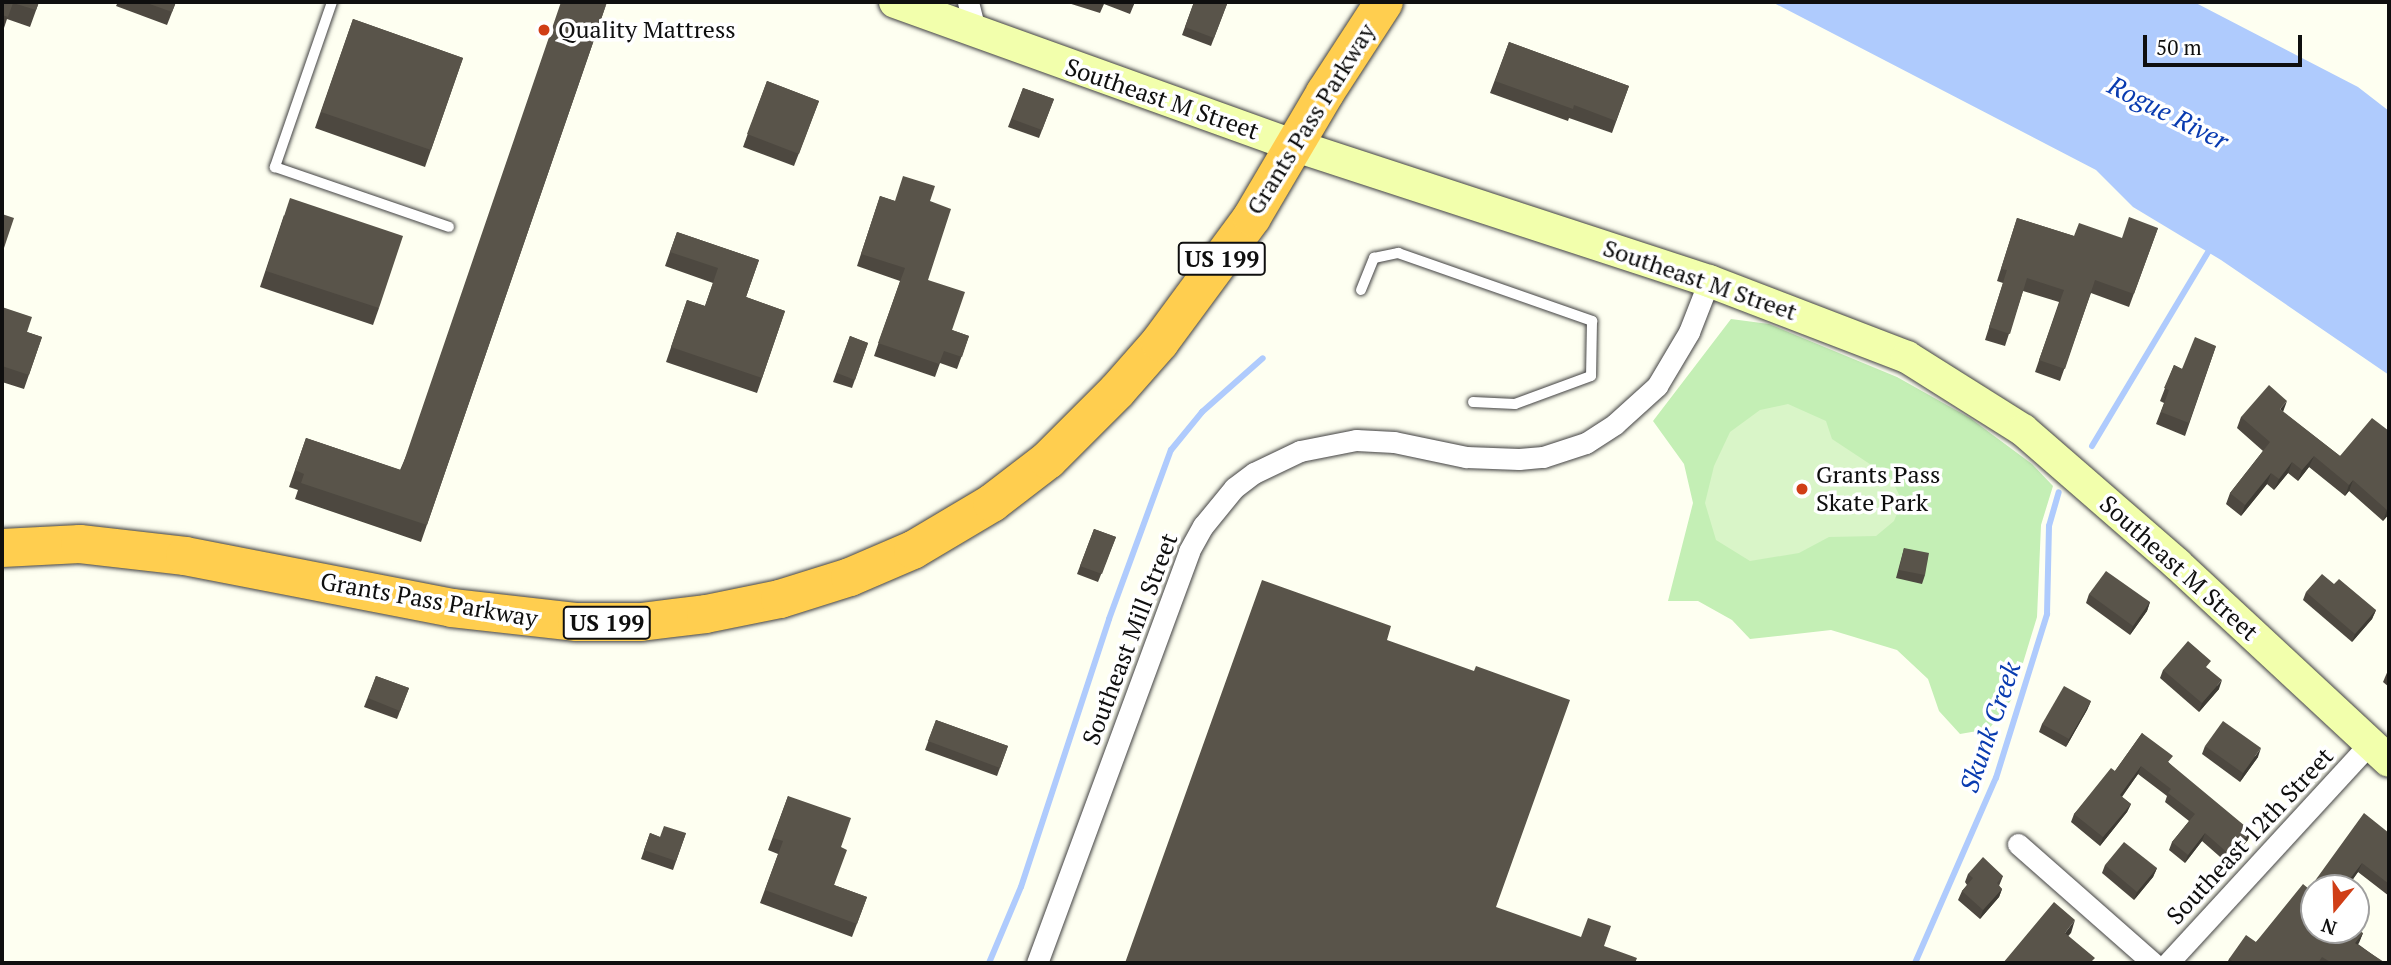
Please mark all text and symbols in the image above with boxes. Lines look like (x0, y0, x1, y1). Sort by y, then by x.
place label: Quality Mattress (558, 16, 736, 44)
street label: Grants Pass Parkway (1241, 18, 1381, 220)
scale bar (2146, 21, 2305, 65)
marker: Quality Mattress (536, 22, 552, 38)
text: 50 m (2156, 33, 2202, 61)
street label: Southeast M Street (1061, 52, 1263, 146)
water label: Rogue River (2103, 69, 2233, 157)
street label: Southeast M Street (1599, 233, 1801, 327)
road number: US 199 (1176, 240, 1268, 278)
place label: Grants Pass Skate Park (1816, 461, 1940, 517)
marker: Grants Pass Skate Park (1794, 481, 1810, 497)
street label: Southeast M Street (2094, 489, 2264, 647)
street label: Southeast Mill Street (1076, 529, 1184, 749)
street label: Grants Pass Parkway (318, 567, 540, 633)
road number: US 199 (562, 604, 652, 642)
water label: Skunk Creek (1953, 658, 2027, 796)
street label: Southeast 12th Street (2161, 742, 2339, 930)
north arrow (2300, 874, 2370, 944)
text: N (2318, 913, 2340, 942)

